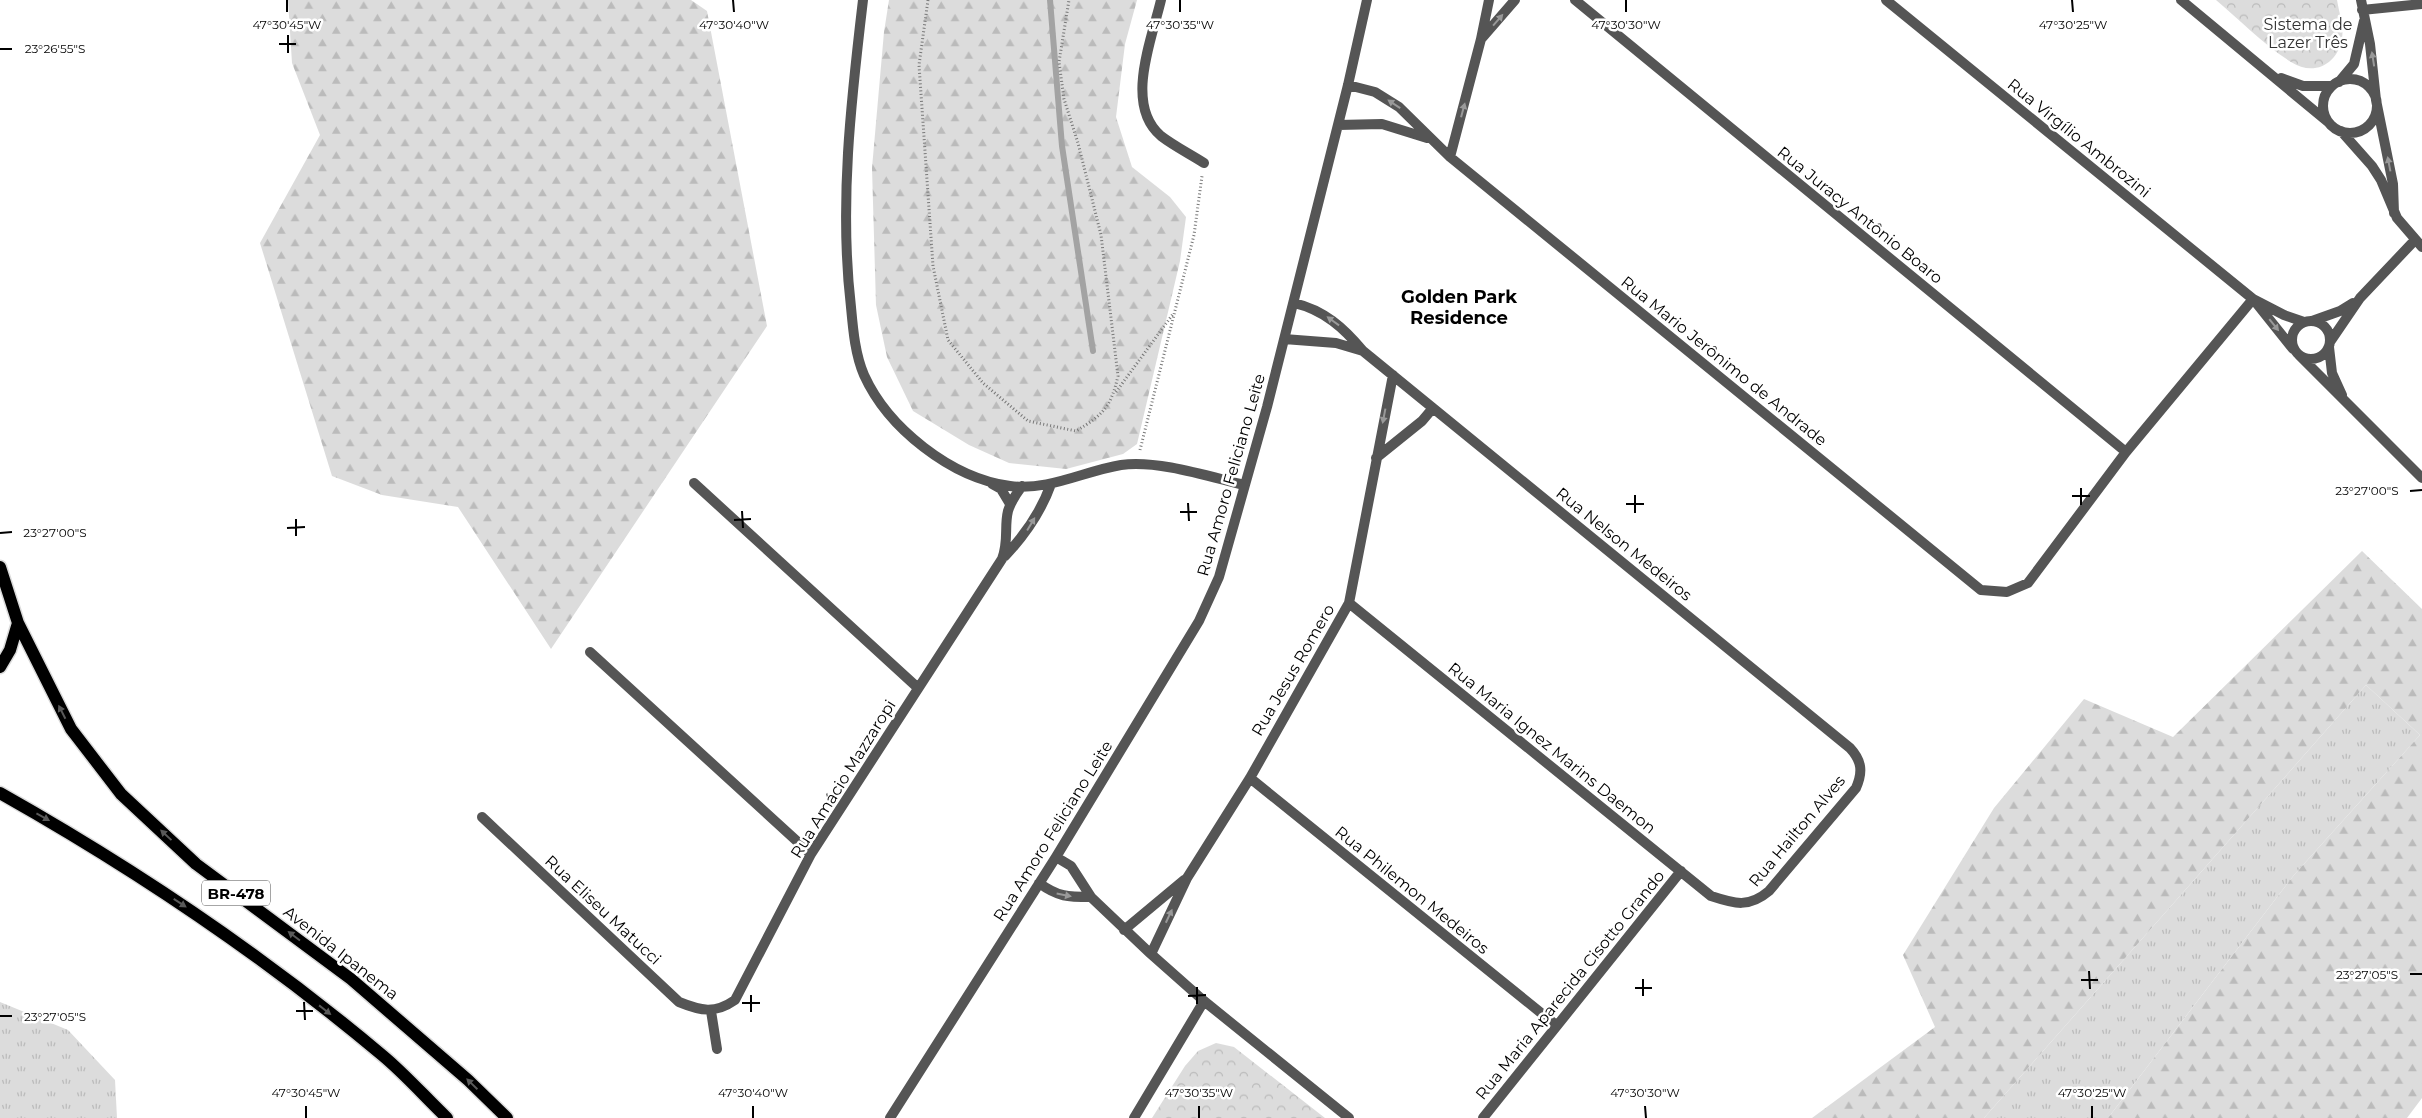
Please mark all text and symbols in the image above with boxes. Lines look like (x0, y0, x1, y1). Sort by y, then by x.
one-way arrow (1492, 14, 1504, 26)
park label: Sistema de Lazer Três (2264, 15, 2352, 52)
text: 47°30'45"W (253, 17, 321, 32)
text: 47°30'40"W (699, 17, 769, 32)
text: 47°30'35"W (1146, 17, 1214, 32)
text: 47°30'30"W (1591, 17, 1661, 32)
text: 47°30'25"W (2039, 17, 2107, 32)
text: 23°26'55"S (25, 41, 85, 56)
one-way arrow (2368, 51, 2376, 67)
street label: Rua Virgílio Ambrozini (2004, 74, 2154, 202)
one-way arrow (1387, 99, 1400, 109)
one-way arrow (1459, 103, 1467, 118)
street label: Rua Juracy Antônio Boaro (1773, 142, 1947, 288)
one-way arrow (2385, 157, 2393, 172)
street label: Rua Mario Jerônimo de Andrade (1617, 272, 1831, 450)
district label: Golden Park Residence (1401, 286, 1517, 329)
one-way arrow (1327, 315, 1340, 326)
one-way arrow (2268, 319, 2279, 331)
street label: Rua Amoro Feliciano Leite (1193, 372, 1269, 578)
one-way arrow (1380, 409, 1388, 424)
street label: Rua Nelson Medeiros (1552, 483, 1696, 605)
text: 23°27'00"S (2335, 483, 2399, 498)
one-way arrow (1026, 518, 1035, 531)
text: 23°27'00"S (23, 525, 87, 540)
street label: Rua Jesus Romero (1248, 601, 1338, 739)
street label: Rua Maria Ignez Marins Daemon (1444, 658, 1660, 838)
street label: Rua Amácio Mazzaropi (786, 696, 900, 862)
one-way arrow (58, 705, 66, 719)
street label: Rua Amoro Feliciano Leite (989, 737, 1117, 925)
street label: Rua Hailton Alves (1745, 771, 1849, 891)
one-way arrow (35, 813, 50, 821)
street label: Rua Philemon Medeiros (1331, 822, 1493, 958)
one-way arrow (160, 830, 172, 841)
street label: Rua Eliseu Matucci (541, 851, 665, 969)
street label: Rua Maria Aparecida Cisotto Grando (1471, 866, 1669, 1104)
road number: BR-478 (202, 880, 270, 906)
one-way arrow (1056, 892, 1072, 900)
one-way arrow (173, 899, 187, 908)
street label: Avenida Ipanema (280, 902, 402, 1004)
one-way arrow (1165, 909, 1173, 923)
one-way arrow (287, 931, 301, 941)
text: 23°27'05"S (2336, 967, 2398, 982)
one-way arrow (318, 1005, 331, 1016)
text: 23°27'05"S (24, 1009, 86, 1024)
one-way arrow (467, 1078, 479, 1090)
text: 47°30'45"W (272, 1085, 340, 1100)
text: 47°30'40"W (718, 1085, 788, 1100)
text: 47°30'35"W (1165, 1085, 1233, 1100)
text: 47°30'30"W (1610, 1085, 1680, 1100)
text: 47°30'25"W (2058, 1085, 2126, 1100)

